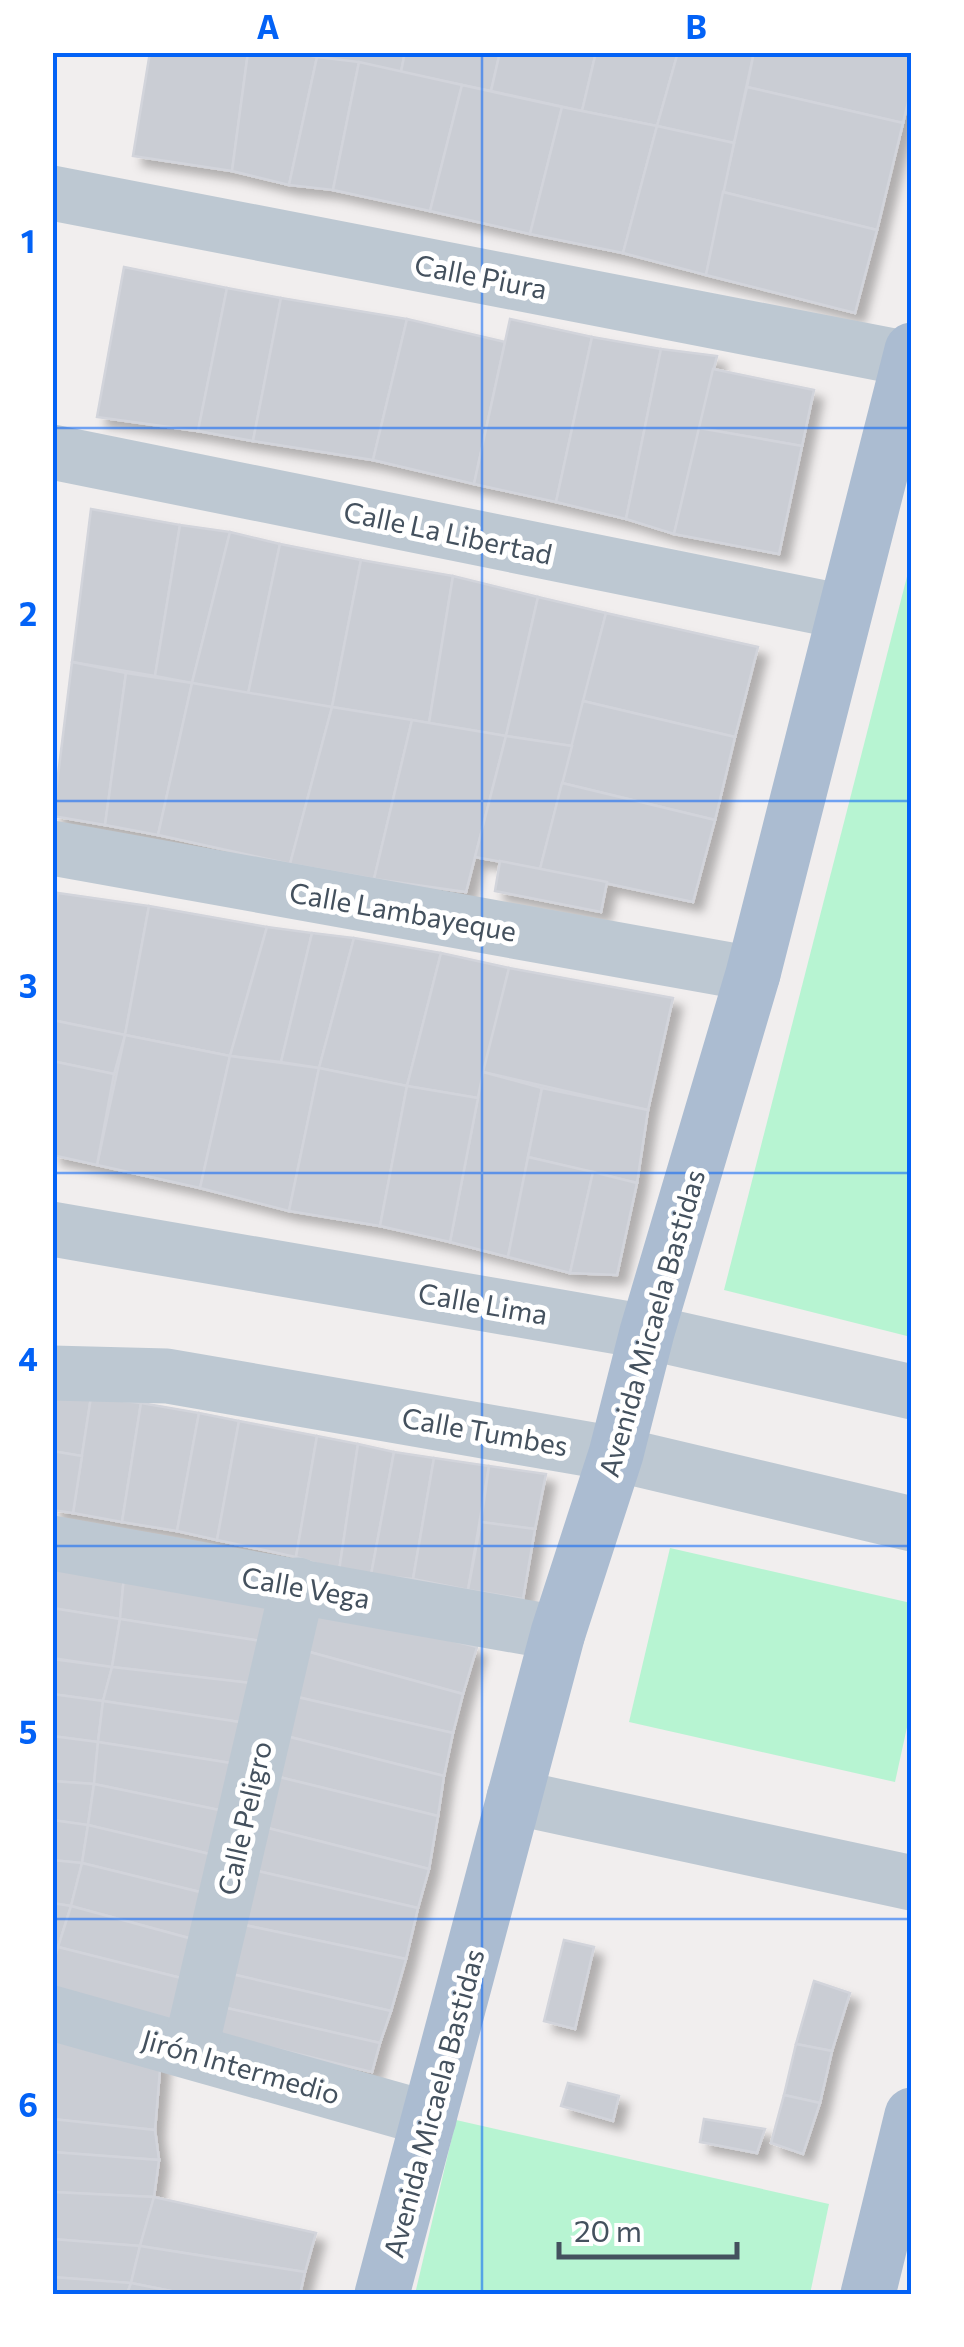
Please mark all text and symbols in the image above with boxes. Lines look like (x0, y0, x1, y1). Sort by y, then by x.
text: A (257, 6, 280, 46)
text: B (685, 6, 707, 46)
text: 1 (21, 220, 35, 260)
street label: Calle Piura (412, 247, 550, 305)
street label: Calle La Libertad (341, 493, 555, 571)
text: 2 (19, 593, 37, 633)
street label: Calle Lambayeque (287, 874, 519, 948)
text: 3 (19, 965, 37, 1005)
street label: Avenida Micaela Bastidas (591, 1165, 711, 1481)
street label: Calle Lima (416, 1275, 550, 1331)
text: 4 (18, 1338, 38, 1378)
street label: Calle Tumbes (399, 1400, 571, 1462)
street label: Calle Vega (239, 1559, 373, 1615)
text: 5 (19, 1711, 37, 1751)
street label: Calle Peligro (210, 1738, 278, 1898)
street label: Avenida Micaela Bastidas (375, 1945, 491, 2261)
street label: Jirón Intermedio (138, 2021, 344, 2111)
text: 6 (18, 2084, 38, 2124)
scale bar (559, 2197, 736, 2259)
text: 20 m (574, 2211, 642, 2248)

